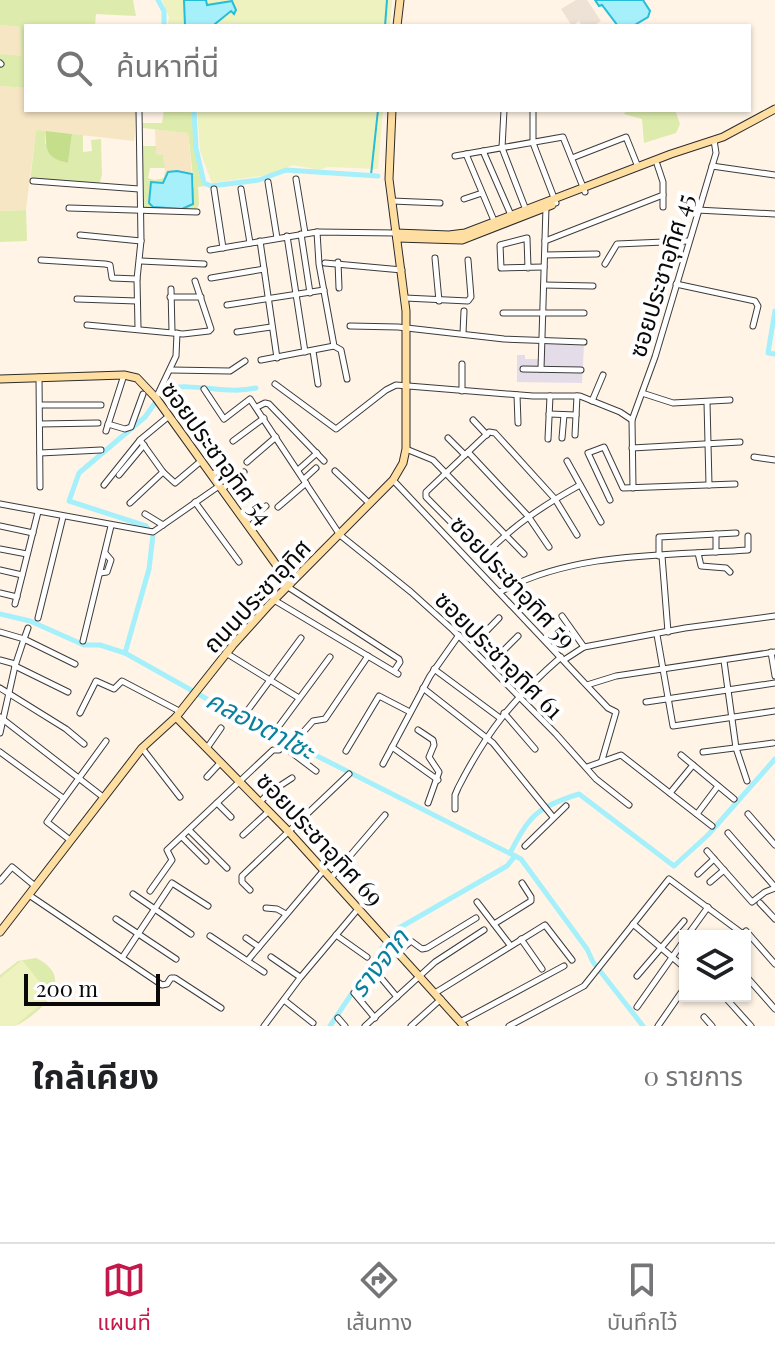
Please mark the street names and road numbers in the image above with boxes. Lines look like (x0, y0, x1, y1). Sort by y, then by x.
street label: ซอยประชาอุทิศ 45 (620, 189, 701, 361)
street label: ซอยประชาอุทิศ 54 (154, 374, 281, 531)
street label: ซอยประชาอุทิศ 59 (444, 508, 584, 655)
street label: ถนนประชาอุทิศ (195, 531, 318, 659)
street label: ซอยประชาอุทิศ 61 (428, 583, 571, 726)
street label: ซอยประชาอุทิศ 69 (250, 764, 392, 913)

